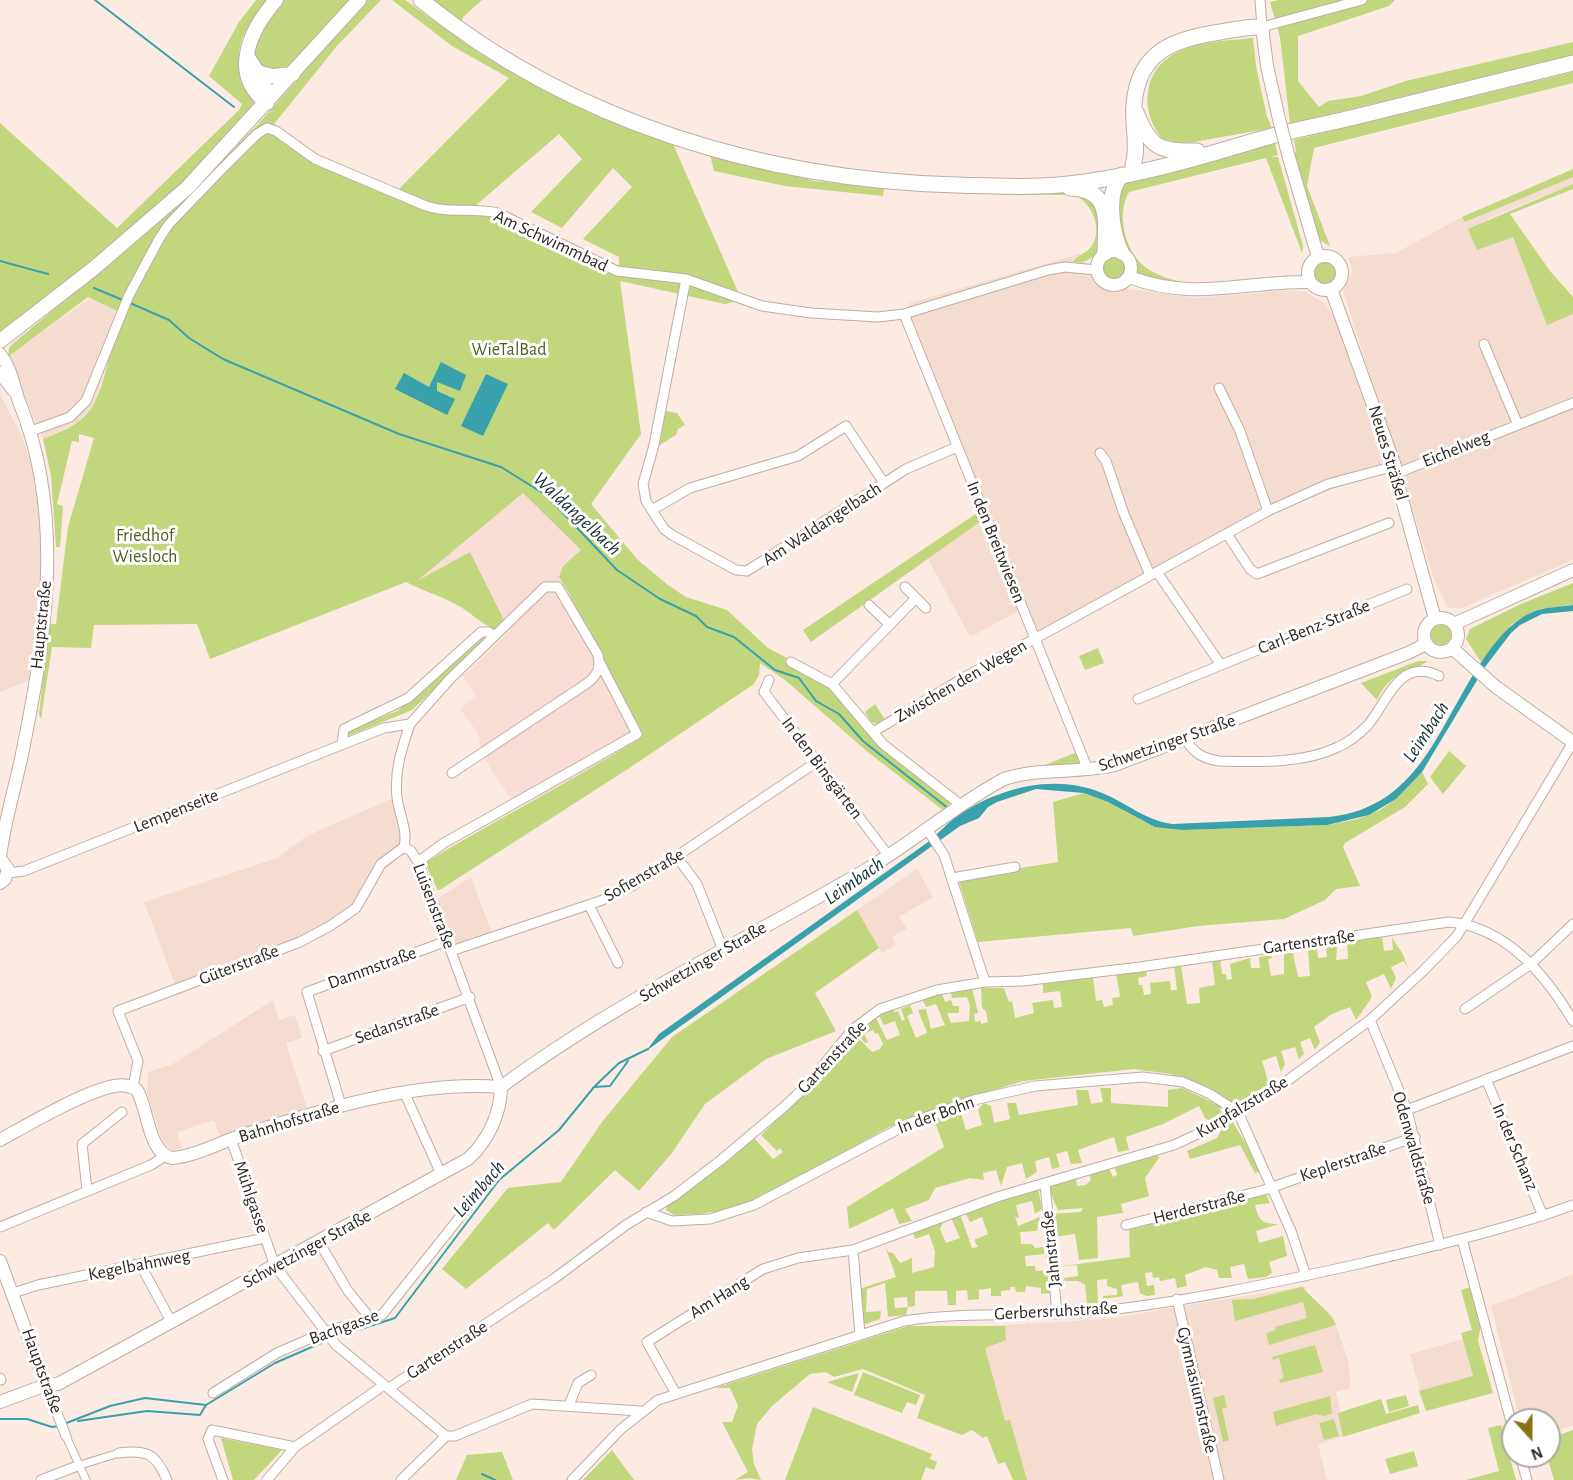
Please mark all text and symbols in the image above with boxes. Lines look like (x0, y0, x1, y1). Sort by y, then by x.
street label: Am Schwimmbad (490, 205, 612, 277)
park label: WieTalBad (471, 339, 547, 361)
street label: Neues Sträßel (1363, 403, 1413, 503)
street label: Eichelweg (1419, 426, 1493, 472)
water label: Waldangelbach (528, 467, 626, 561)
street label: Am Waldangelbach (758, 477, 886, 571)
street label: In den Breitwiesen (962, 478, 1030, 606)
park label: Friedhof Wiesloch (113, 525, 177, 568)
street label: Hauptstraße (26, 580, 56, 670)
street label: Carl-Benz-Straße (1255, 595, 1373, 659)
street label: Zwischen den Wegen (891, 634, 1031, 728)
water label: Leimbach (1397, 697, 1455, 767)
street label: Schwetzinger Straße (1096, 709, 1238, 777)
street label: In den Binsgärten (777, 713, 867, 823)
street label: Lempenseite (130, 784, 222, 838)
street label: Sofienstraße (600, 843, 688, 907)
water label: Leimbach (819, 852, 889, 910)
street label: Luisenstraße (408, 860, 460, 952)
street label: Schwetzinger Straße (636, 917, 770, 1007)
street label: Gartenstraße (1262, 925, 1356, 959)
street label: Güterstraße (196, 940, 282, 990)
street label: Dammstraße (325, 942, 419, 994)
street label: Sedanstraße (352, 999, 442, 1049)
street label: Gartenstraße (793, 1016, 871, 1098)
street label: Kurpfalzstraße (1192, 1071, 1292, 1143)
street label: Odenwaldstraße (1388, 1089, 1440, 1207)
street label: In der Bohn (895, 1091, 977, 1139)
street label: Bahnhofstraße (236, 1096, 342, 1148)
street label: In der Schanz (1487, 1100, 1543, 1194)
street label: Keplerstraße (1297, 1137, 1389, 1187)
water label: Leimbach (448, 1156, 510, 1222)
street label: Mühlgasse (229, 1158, 273, 1236)
street label: Herderstraße (1151, 1185, 1247, 1229)
street label: Schwetzinger Straße (239, 1205, 375, 1293)
street label: Jahnstraße (1036, 1210, 1066, 1288)
street label: Kegelbahnweg (86, 1245, 192, 1285)
street label: Am Hang (685, 1270, 753, 1324)
street label: Gerbersruhstraße (994, 1297, 1118, 1325)
street label: Bachgasse (306, 1304, 382, 1350)
street label: Gartenstraße (402, 1316, 492, 1384)
street label: Gymnasiumstraße (1172, 1325, 1222, 1455)
street label: Hauptstraße (17, 1326, 67, 1416)
north arrow (1501, 1408, 1561, 1468)
text: N (1529, 1443, 1545, 1462)

